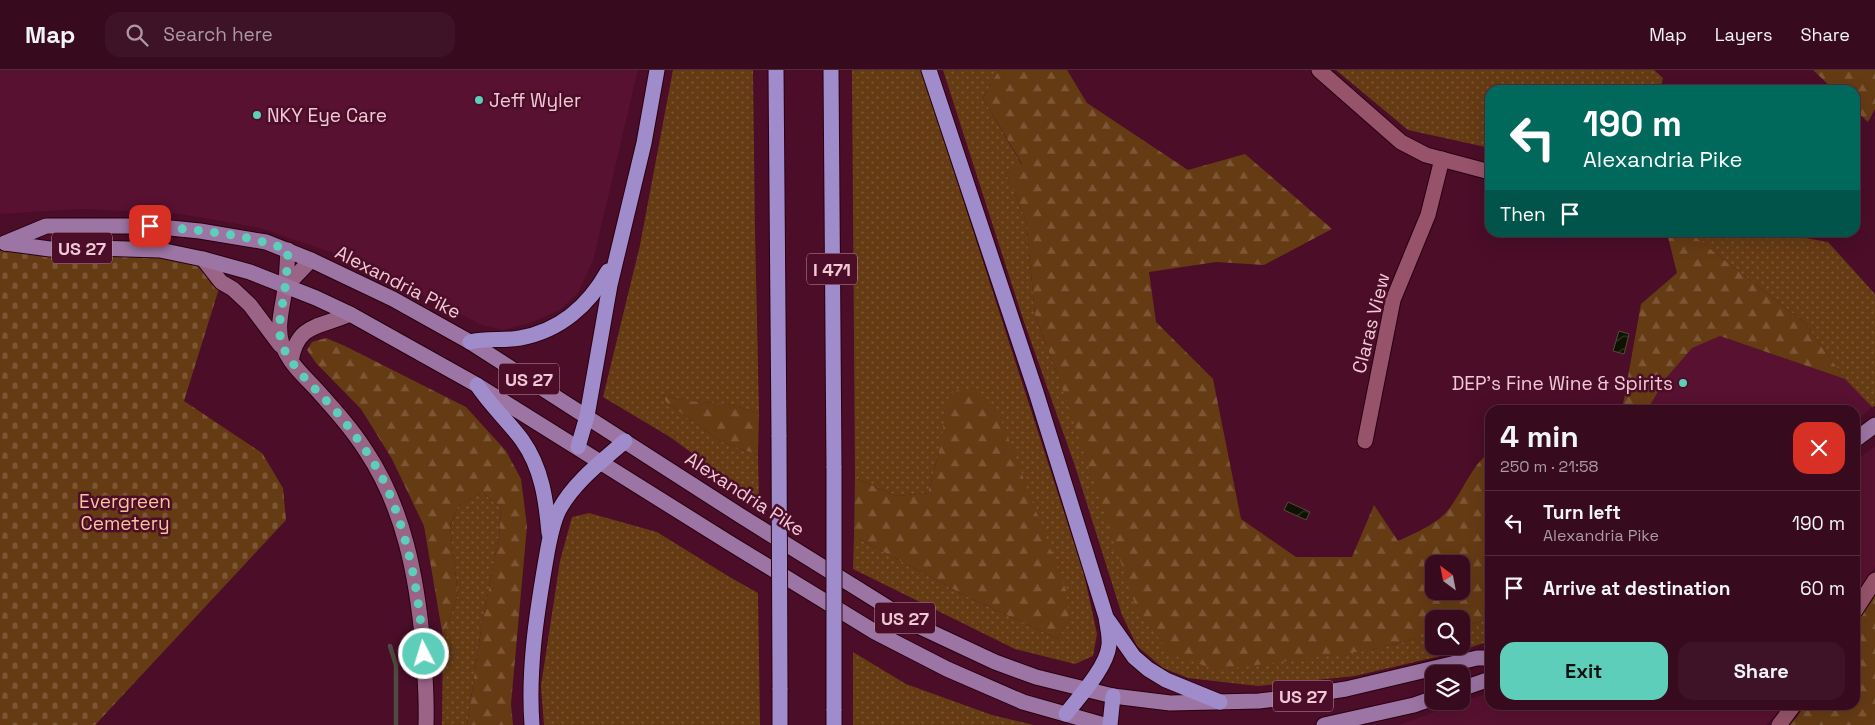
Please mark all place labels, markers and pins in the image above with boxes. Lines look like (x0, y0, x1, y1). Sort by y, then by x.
place label: Jeff Wyler (489, 88, 581, 113)
marker: Jeff Wyler (473, 94, 485, 106)
place label: NKY Eye Care (267, 103, 387, 128)
marker: NKY Eye Care (251, 109, 263, 121)
pin (129, 205, 171, 247)
place label: DEP's Fine Wine & Spirits (1452, 371, 1673, 396)
marker: DEP's Fine Wine & Spirits (1677, 377, 1689, 389)

